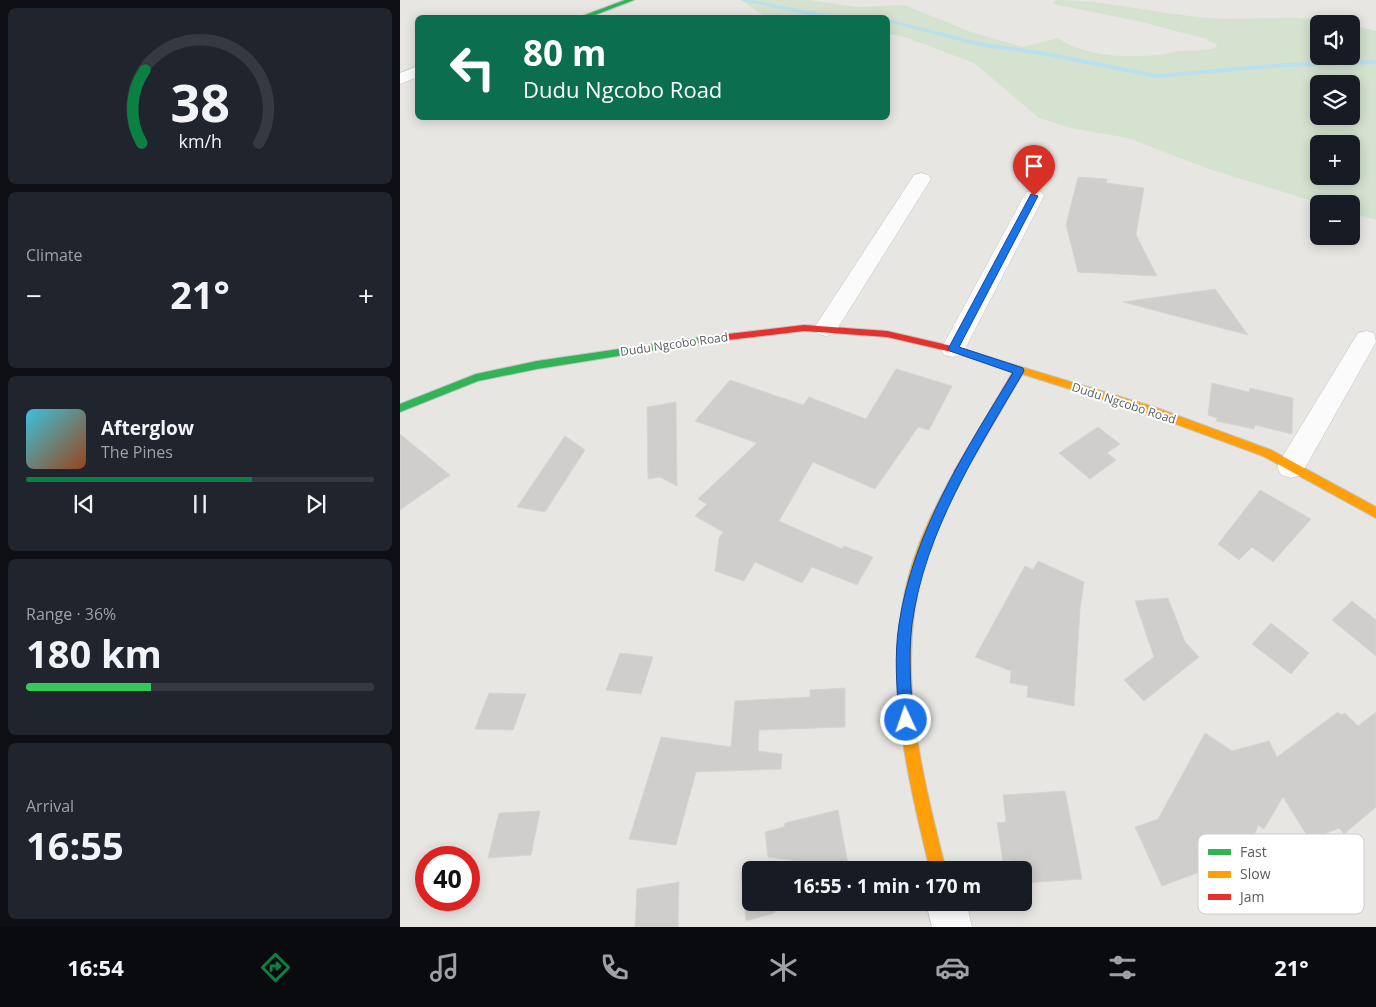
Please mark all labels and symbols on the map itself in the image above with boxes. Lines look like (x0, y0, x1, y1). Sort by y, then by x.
pin (1013, 145, 1055, 196)
street label: Dudu Ngcobo Road (619, 328, 729, 360)
street label: Dudu Ngcobo Road (1070, 378, 1178, 428)
position arrow (879, 693, 931, 745)
legend (1198, 834, 1364, 914)
text: Fast (1240, 842, 1267, 861)
speed limit sign: 40 (415, 846, 480, 911)
text: Slow (1240, 864, 1271, 883)
text: Jam (1238, 887, 1265, 906)

